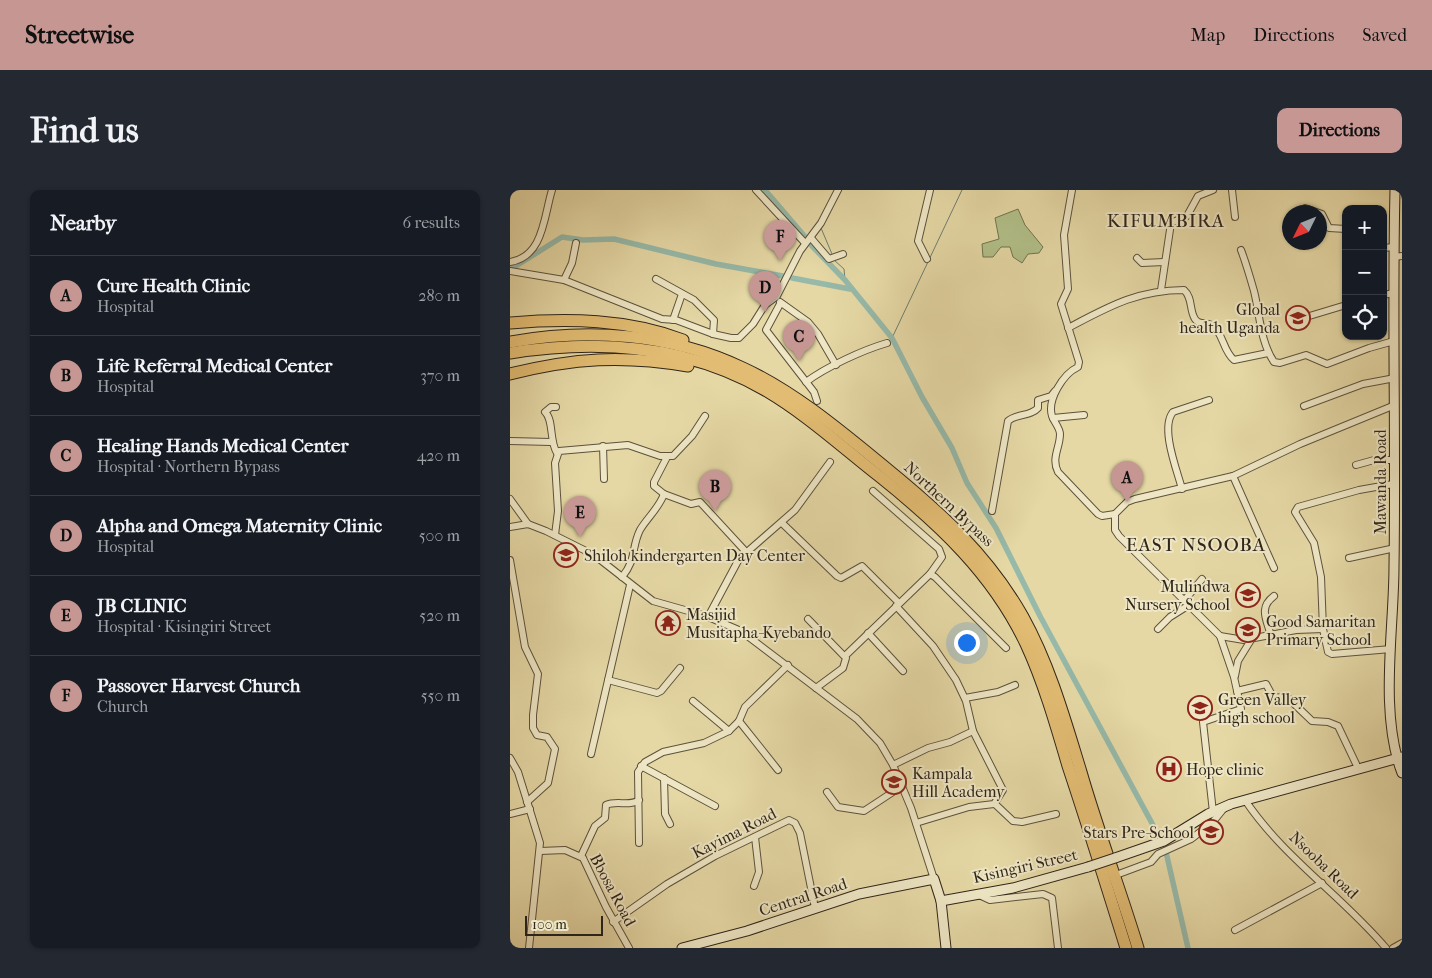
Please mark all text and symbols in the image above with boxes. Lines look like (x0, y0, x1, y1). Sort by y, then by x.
text: Streetwise (25, 21, 134, 49)
text: Map (1191, 25, 1225, 46)
text: Directions (1253, 25, 1334, 46)
text: Saved (1362, 25, 1407, 46)
button: Directions (1277, 108, 1402, 153)
text: Find us (30, 110, 139, 151)
north arrow (1282, 205, 1327, 250)
map controls (1342, 205, 1387, 340)
button: + (1342, 205, 1387, 250)
district label: KIFUMBIRA (1107, 210, 1225, 232)
text: Nearby (50, 211, 116, 235)
text: 6 results (402, 213, 460, 232)
pin: F (764, 220, 796, 261)
button: − (1342, 250, 1387, 295)
pin: D (749, 271, 781, 312)
text: Cure Health Clinic (97, 275, 250, 297)
text: A (61, 286, 71, 305)
text: 280 m (418, 286, 460, 305)
button: locate (1342, 295, 1387, 340)
text: Hospital (97, 297, 154, 316)
place label: Global health Uganda (1180, 300, 1281, 337)
school or university icon: Global health Uganda (1285, 305, 1311, 331)
pin: C (783, 320, 815, 361)
text: Life Referral Medical Center (97, 355, 332, 377)
text: B (61, 366, 71, 385)
text: 370 m (420, 366, 460, 385)
text: Hospital (97, 377, 154, 396)
street label: Mawanda Road (1371, 429, 1390, 535)
text: Healing Hands Medical Center (97, 435, 349, 457)
text: C (61, 446, 71, 465)
text: 420 m (417, 446, 460, 465)
text: Hospital · Northern Bypass (97, 457, 280, 476)
street label: Northern Bypass (900, 458, 998, 550)
pin: A (1111, 461, 1143, 502)
pin: B (699, 470, 731, 511)
pin: E (564, 496, 596, 537)
text: Alpha and Omega Maternity Clinic (97, 515, 382, 537)
text: D (60, 526, 72, 545)
text: 500 m (419, 526, 460, 545)
district label: EAST NSOOBA (1126, 534, 1266, 556)
text: Hospital (97, 537, 154, 556)
school or university icon: Shiloh kindergarten Day Center (553, 542, 579, 568)
place label: Shiloh kindergarten Day Center (584, 546, 805, 565)
place label: Mulindwa Nursery School (1125, 577, 1231, 614)
school or university icon: Mulindwa Nursery School (1235, 582, 1261, 608)
text: JB CLINIC (97, 595, 187, 617)
place label: Masijid Musitapha-Kyebando (686, 605, 831, 642)
text: E (61, 606, 71, 625)
text: 520 m (419, 606, 460, 625)
temple icon: Masijid Musitapha-Kyebando (655, 610, 681, 636)
place label: Good Samaritan Primary School (1266, 612, 1377, 649)
text: Hospital · Kisingiri Street (97, 617, 271, 636)
school or university icon: Good Samaritan Primary School (1235, 617, 1261, 643)
your location (954, 630, 980, 656)
text: Passover Harvest Church (97, 675, 300, 697)
text: F (62, 686, 70, 705)
text: 550 m (421, 686, 460, 705)
place label: Green Valley high school (1218, 690, 1307, 727)
school or university icon: Green Valley high school (1187, 695, 1213, 721)
text: Church (97, 697, 148, 716)
hospital icon: Hope clinic (1156, 756, 1182, 782)
place label: Hope clinic (1186, 760, 1264, 779)
place label: Kampala Hill Academy (912, 764, 1005, 801)
school or university icon: Kampala Hill Academy (881, 769, 907, 795)
street label: Kayima Road (689, 804, 780, 862)
school or university icon: Stars Pre-School (1198, 819, 1224, 845)
place label: Stars Pre-School (1083, 823, 1195, 842)
street label: Nsooba Road (1285, 827, 1363, 903)
street label: Kisingiri Street (971, 845, 1079, 887)
street label: Bbosa Road (586, 851, 640, 930)
street label: Central Road (757, 874, 850, 920)
scale bar (525, 913, 602, 936)
text: 100 m (532, 916, 567, 933)

